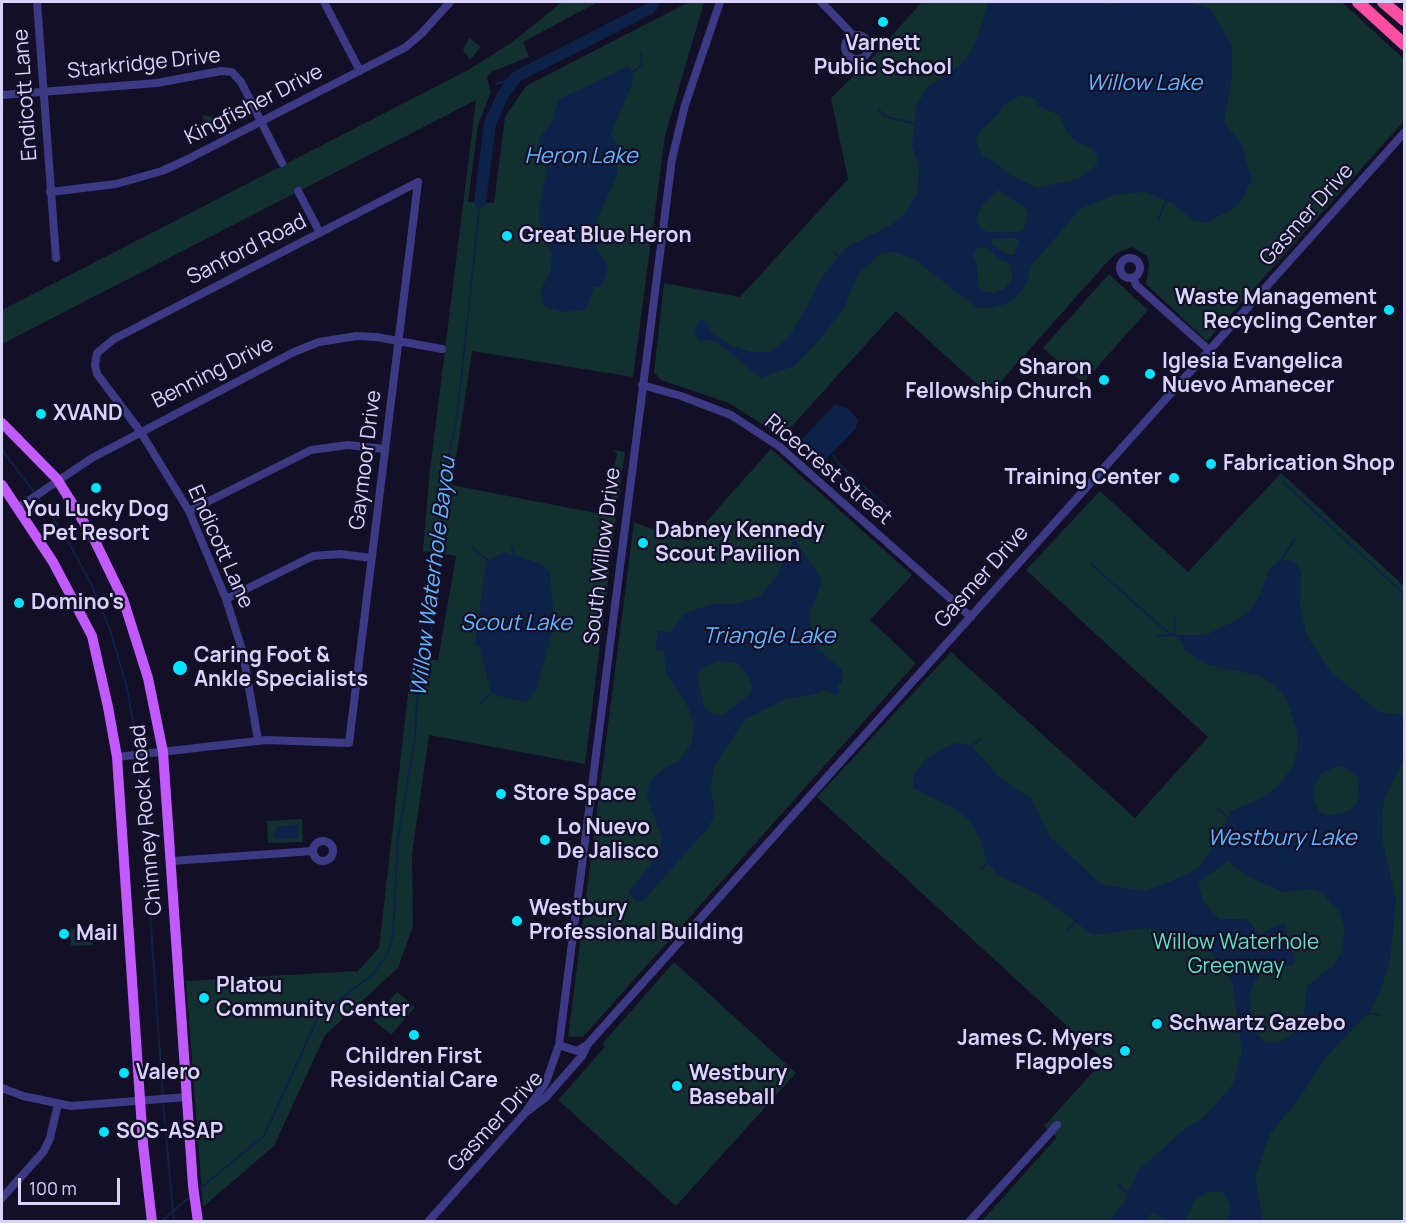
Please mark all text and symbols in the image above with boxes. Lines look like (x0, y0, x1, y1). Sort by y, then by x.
marker: Varnett Public School (876, 15, 890, 29)
street label: Endicott Lane (9, 28, 43, 162)
place label: Varnett Public School (814, 31, 952, 81)
street label: Starkridge Drive (66, 43, 222, 85)
street label: Kingfisher Drive (181, 59, 327, 151)
water label: Willow Lake (1086, 71, 1202, 97)
water label: Heron Lake (524, 144, 638, 170)
street label: Gasmer Drive (1255, 159, 1359, 271)
street label: Sanford Road (183, 209, 311, 291)
place label: Great Blue Heron (519, 223, 692, 249)
marker: Great Blue Heron (500, 229, 514, 243)
place label: Waste Management Recycling Center (1175, 285, 1377, 335)
marker: Waste Management Recycling Center (1382, 303, 1396, 317)
street label: Benning Drive (148, 332, 278, 414)
place label: Iglesia Evangelica Nuevo Amanecer (1162, 349, 1343, 399)
place label: Sharon Fellowship Church (905, 355, 1092, 405)
marker: Iglesia Evangelica Nuevo Amanecer (1143, 367, 1157, 381)
marker: Sharon Fellowship Church (1097, 373, 1111, 387)
street label: Gaymoor Drive (345, 389, 387, 531)
place label: XVAND (53, 401, 123, 427)
marker: XVAND (34, 407, 48, 421)
street label: Ricecrest Street (759, 409, 897, 531)
place label: Fabrication Shop (1223, 451, 1395, 477)
water label: Willow Waterhole Bayou (406, 456, 462, 698)
marker: Fabrication Shop (1204, 457, 1218, 471)
place label: Training Center (1004, 465, 1162, 491)
street label: South Willow Drive (580, 466, 626, 646)
marker: Training Center (1167, 471, 1181, 485)
marker: You Lucky Dog Pet Resort (89, 481, 103, 495)
street label: Endicott Lane (182, 481, 258, 613)
place label: You Lucky Dog Pet Resort (23, 497, 169, 547)
place label: Dabney Kennedy Scout Pavilion (655, 518, 825, 568)
street label: Gasmer Drive (930, 521, 1034, 633)
marker: Dabney Kennedy Scout Pavilion (636, 536, 650, 550)
place label: Domino's (31, 590, 124, 616)
marker: Domino's (12, 596, 26, 610)
water label: Scout Lake (460, 611, 572, 637)
water label: Triangle Lake (703, 624, 835, 650)
place label: Caring Foot & Ankle Specialists (194, 643, 368, 693)
marker: Caring Foot & Ankle Specialists (171, 659, 189, 677)
street label: Chimney Rock Road (126, 723, 168, 917)
place label: Store Space (513, 781, 637, 807)
marker: Store Space (494, 787, 508, 801)
place label: Lo Nuevo De Jalisco (557, 815, 659, 865)
water label: Westbury Lake (1207, 826, 1357, 852)
marker: Lo Nuevo De Jalisco (538, 833, 552, 847)
place label: Westbury Professional Building (529, 896, 744, 946)
marker: Westbury Professional Building (510, 914, 524, 928)
place label: Mail (76, 921, 118, 947)
marker: Mail (57, 927, 71, 941)
park label: Willow Waterhole Greenway (1153, 930, 1319, 980)
place label: Platou Community Center (216, 973, 410, 1023)
marker: Platou Community Center (197, 991, 211, 1005)
place label: Schwartz Gazebo (1169, 1011, 1346, 1037)
marker: Schwartz Gazebo (1150, 1017, 1164, 1031)
place label: James C. Myers Flagpoles (957, 1026, 1113, 1076)
marker: Children First Residential Care (407, 1028, 421, 1042)
place label: Children First Residential Care (330, 1044, 498, 1094)
marker: James C. Myers Flagpoles (1118, 1044, 1132, 1058)
place label: Valero (136, 1060, 200, 1086)
place label: Westbury Baseball (689, 1061, 787, 1111)
marker: Valero (117, 1066, 131, 1080)
street label: Gasmer Drive (443, 1066, 549, 1178)
marker: Westbury Baseball (670, 1079, 684, 1093)
place label: SOS-ASAP (116, 1119, 223, 1145)
marker: SOS-ASAP (97, 1125, 111, 1139)
scale bar (21, 1166, 123, 1204)
text: 100 m (29, 1176, 77, 1200)

